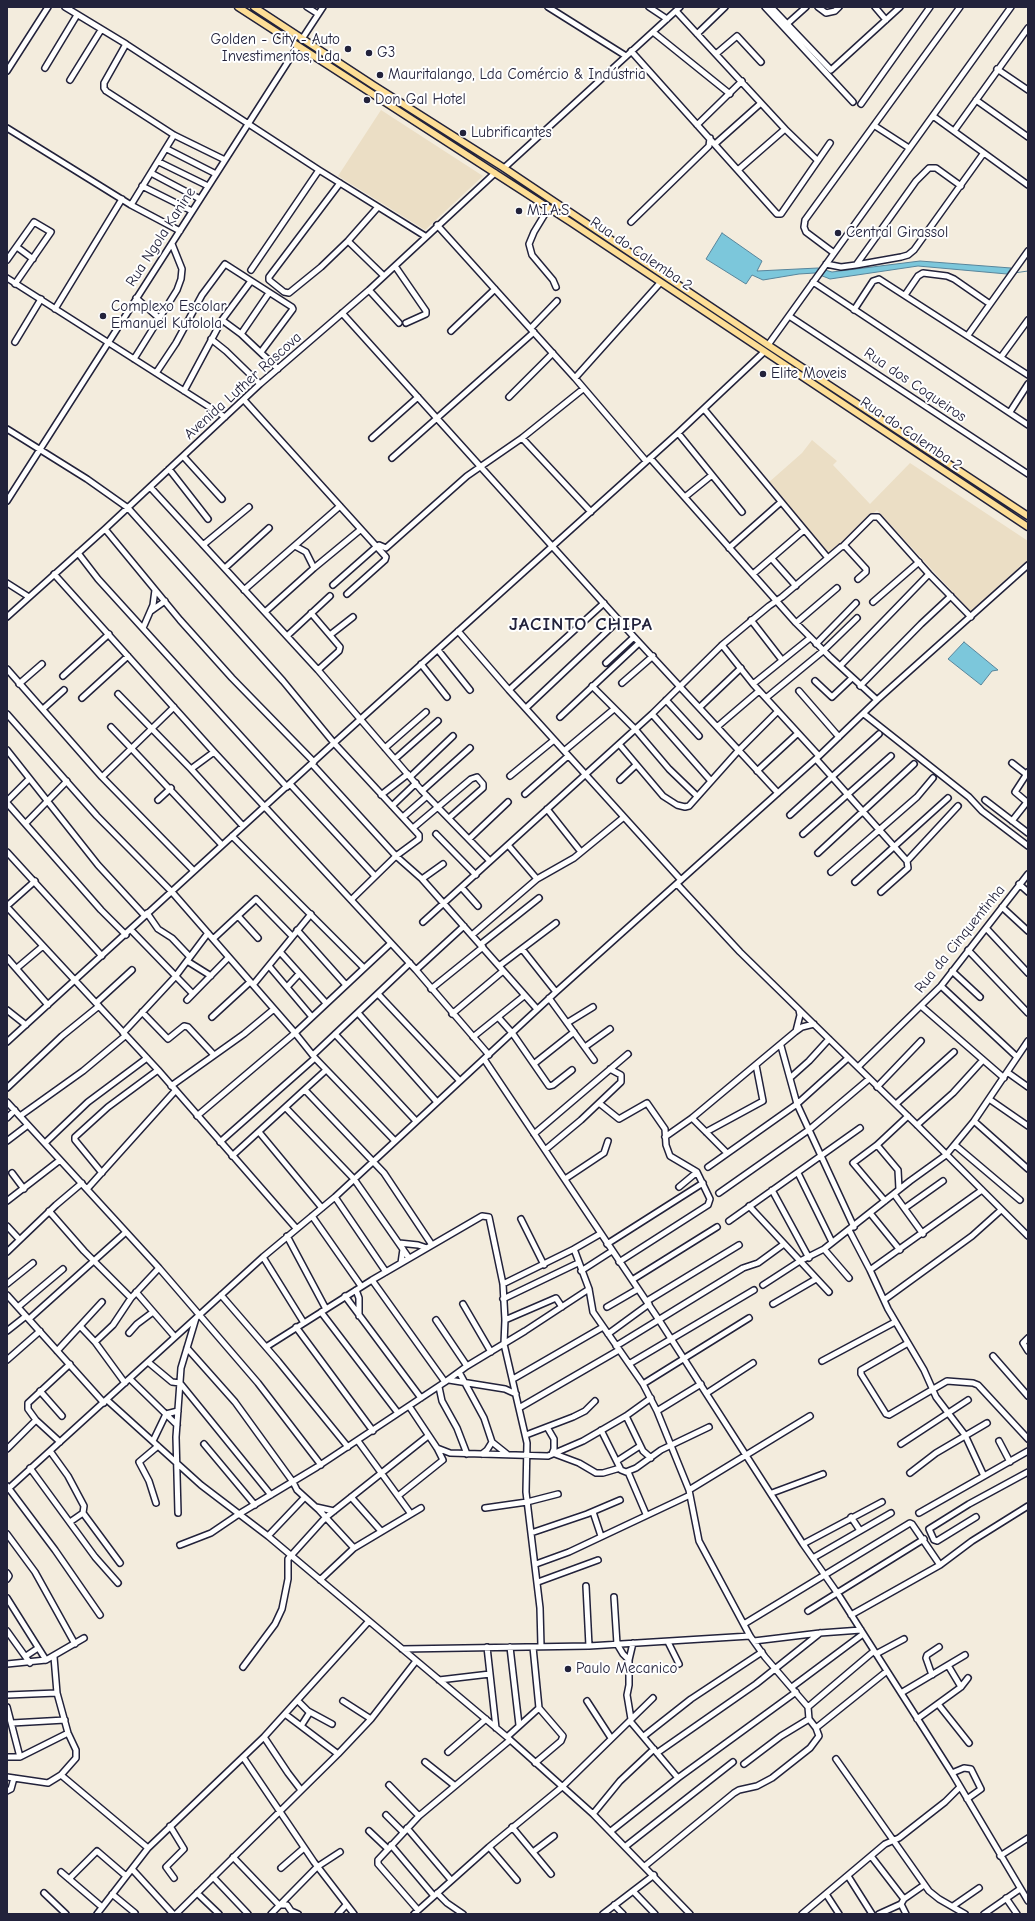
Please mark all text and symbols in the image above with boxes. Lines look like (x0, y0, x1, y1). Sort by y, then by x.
place label: Golden - City - Auto Investimentos, Lda (210, 31, 340, 66)
marker: Golden - City - Auto Investimentos, Lda (343, 44, 353, 54)
place label: G3 (377, 44, 395, 62)
marker: G3 (364, 48, 374, 58)
place label: Mauritalango, Lda Comércio & Indústria (388, 66, 646, 84)
marker: Mauritalango, Lda Comércio & Indústria (375, 70, 385, 80)
place label: Don Gal Hotel (375, 91, 466, 109)
marker: Don Gal Hotel (362, 95, 372, 105)
place label: Lubrificantes (471, 124, 552, 142)
marker: Lubrificantes (458, 128, 468, 138)
street label: Rua Ngola Kanine (122, 184, 200, 290)
place label: M.I.A.S (527, 202, 569, 220)
marker: M.I.A.S (514, 206, 524, 216)
street label: Rua do Calemba 2 (587, 213, 695, 295)
place label: Central Girassol (846, 224, 948, 242)
marker: Central Girassol (833, 228, 843, 238)
place label: Complexo Escolar Emanuel Kutolola (111, 298, 226, 333)
marker: Complexo Escolar Emanuel Kutolola (98, 311, 108, 321)
street label: Avenida Luther Rascova (181, 329, 305, 443)
street label: Rua dos Coqueiros (860, 344, 970, 426)
place label: Elite Moveis (771, 365, 847, 383)
marker: Elite Moveis (758, 369, 768, 379)
street label: Rua do Calemba 2 (857, 393, 965, 475)
district label: JACINTO CHIPA (509, 614, 653, 636)
street label: Rua da Cinquentinha (911, 881, 1009, 997)
place label: Paulo Mecanico (576, 1660, 677, 1678)
marker: Paulo Mecanico (563, 1664, 573, 1674)

